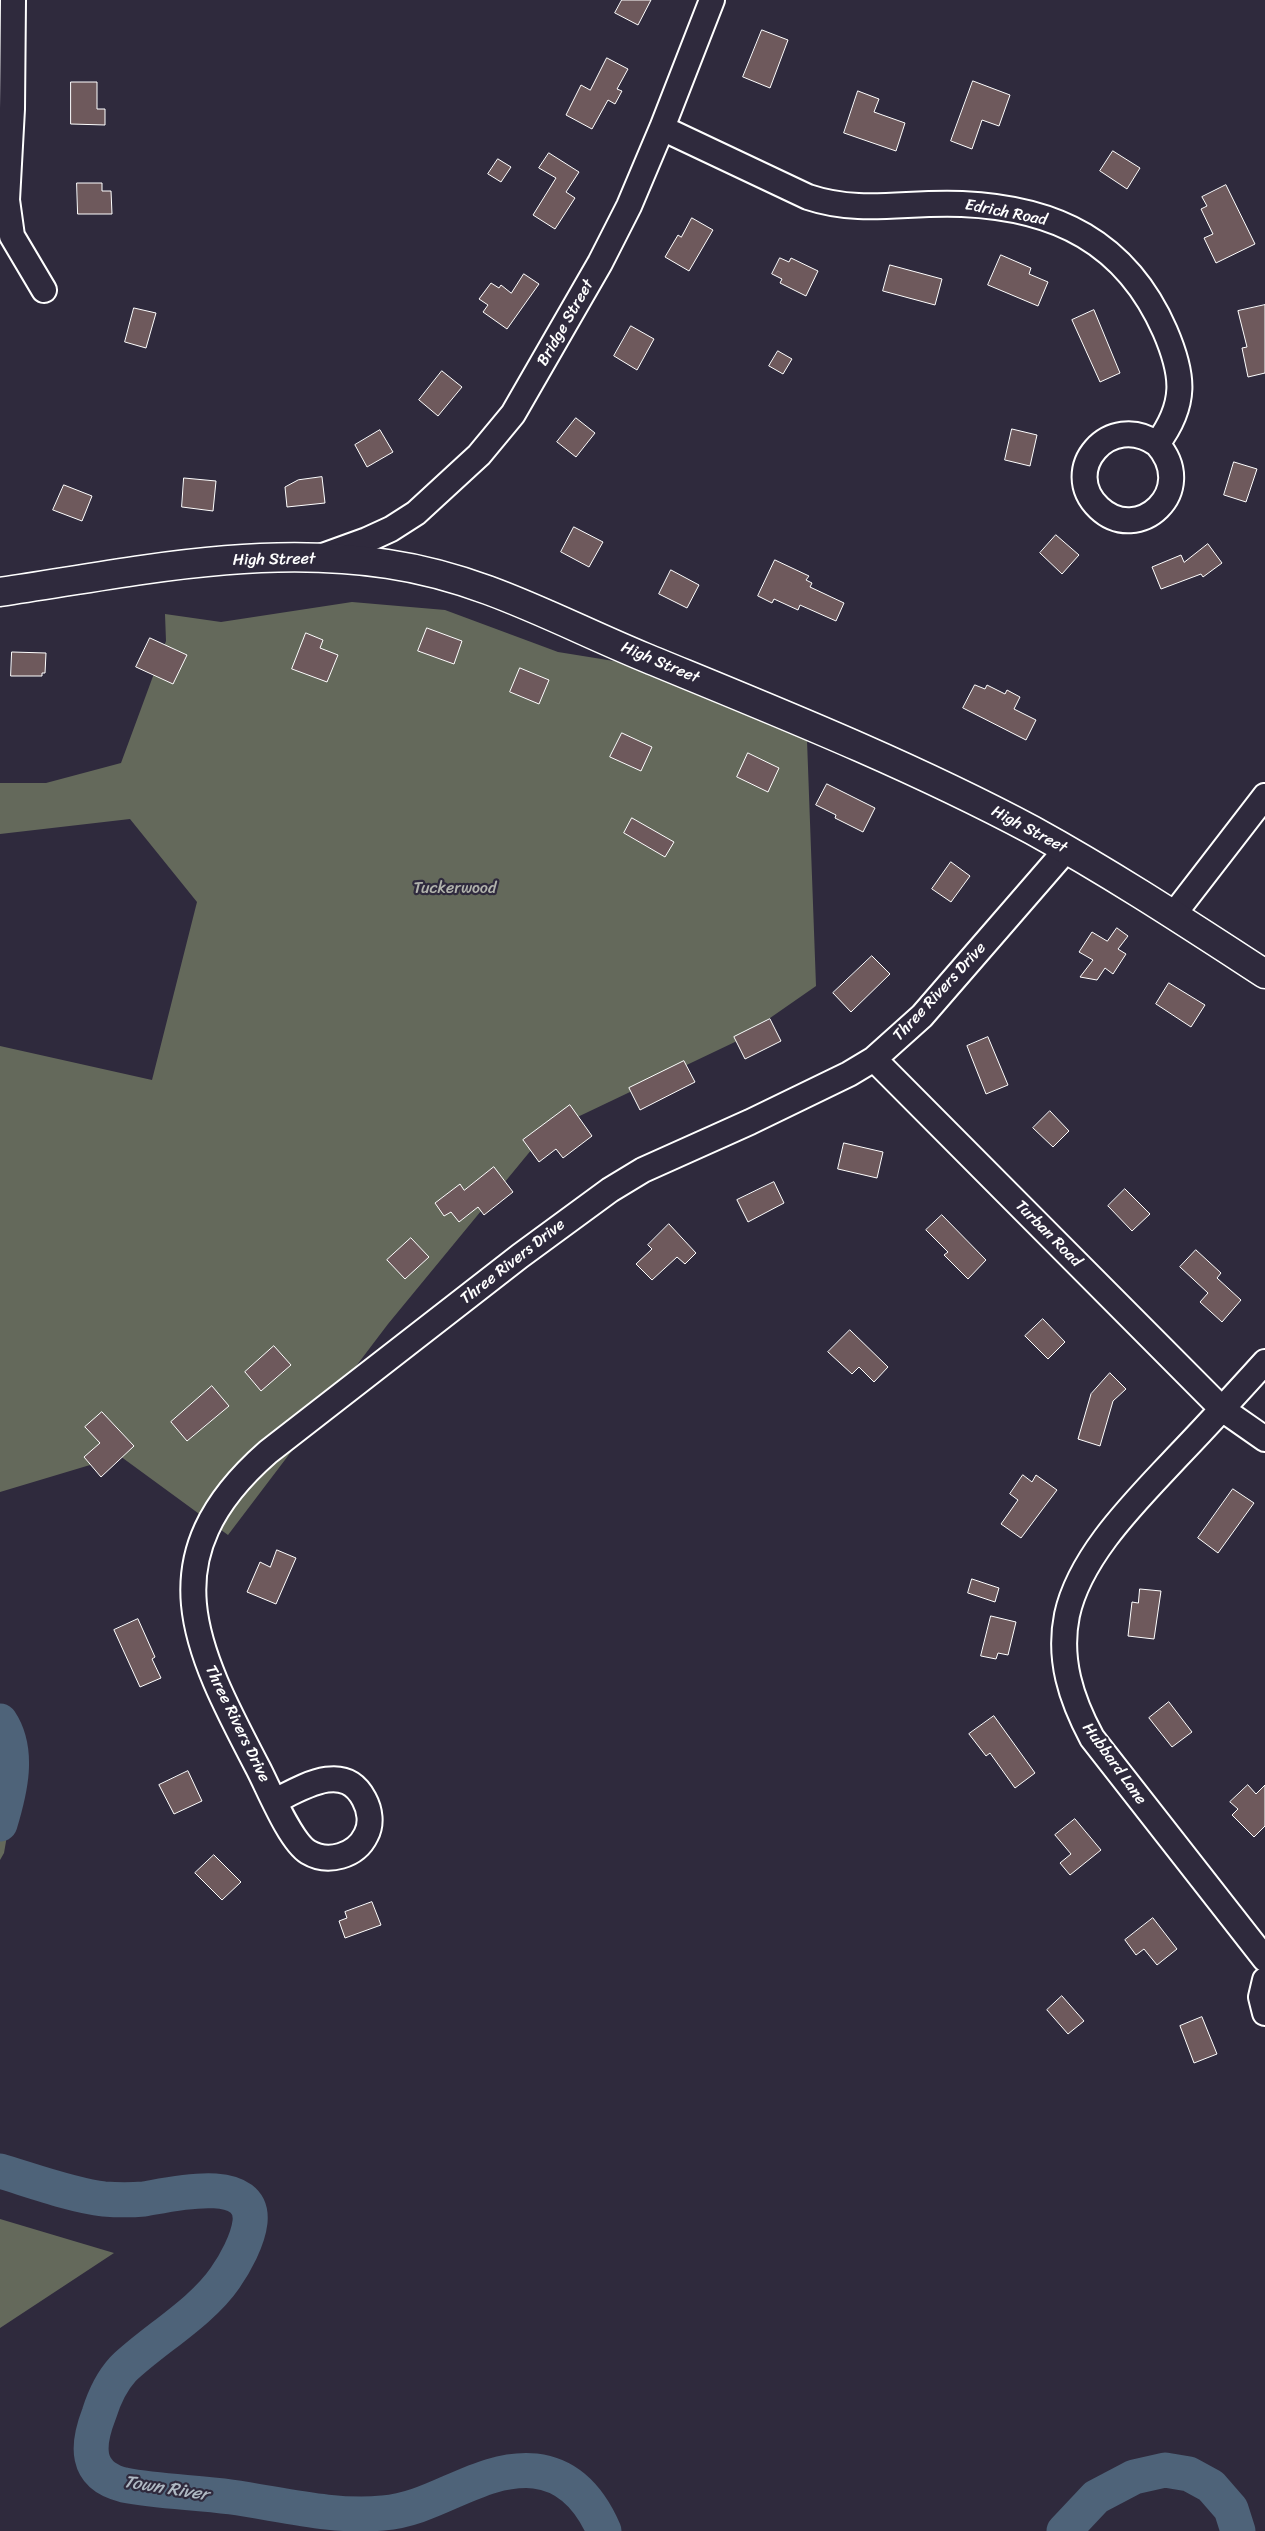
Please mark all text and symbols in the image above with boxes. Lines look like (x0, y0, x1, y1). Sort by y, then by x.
street label: Edrich Road (963, 196, 1049, 230)
street label: Bridge Street (534, 276, 598, 370)
street label: High Street (232, 550, 316, 570)
street label: High Street (618, 638, 702, 688)
street label: High Street (988, 802, 1070, 858)
park label: Tuckerwood (414, 879, 496, 899)
street label: Three Rivers Drive (889, 939, 991, 1045)
street label: Turban Road (1011, 1197, 1085, 1271)
street label: Three Rivers Drive (457, 1215, 569, 1309)
street label: Three Rivers Drive (200, 1662, 274, 1786)
street label: Hubbard Lane (1078, 1719, 1150, 1809)
water label: Town River (122, 2472, 210, 2506)

